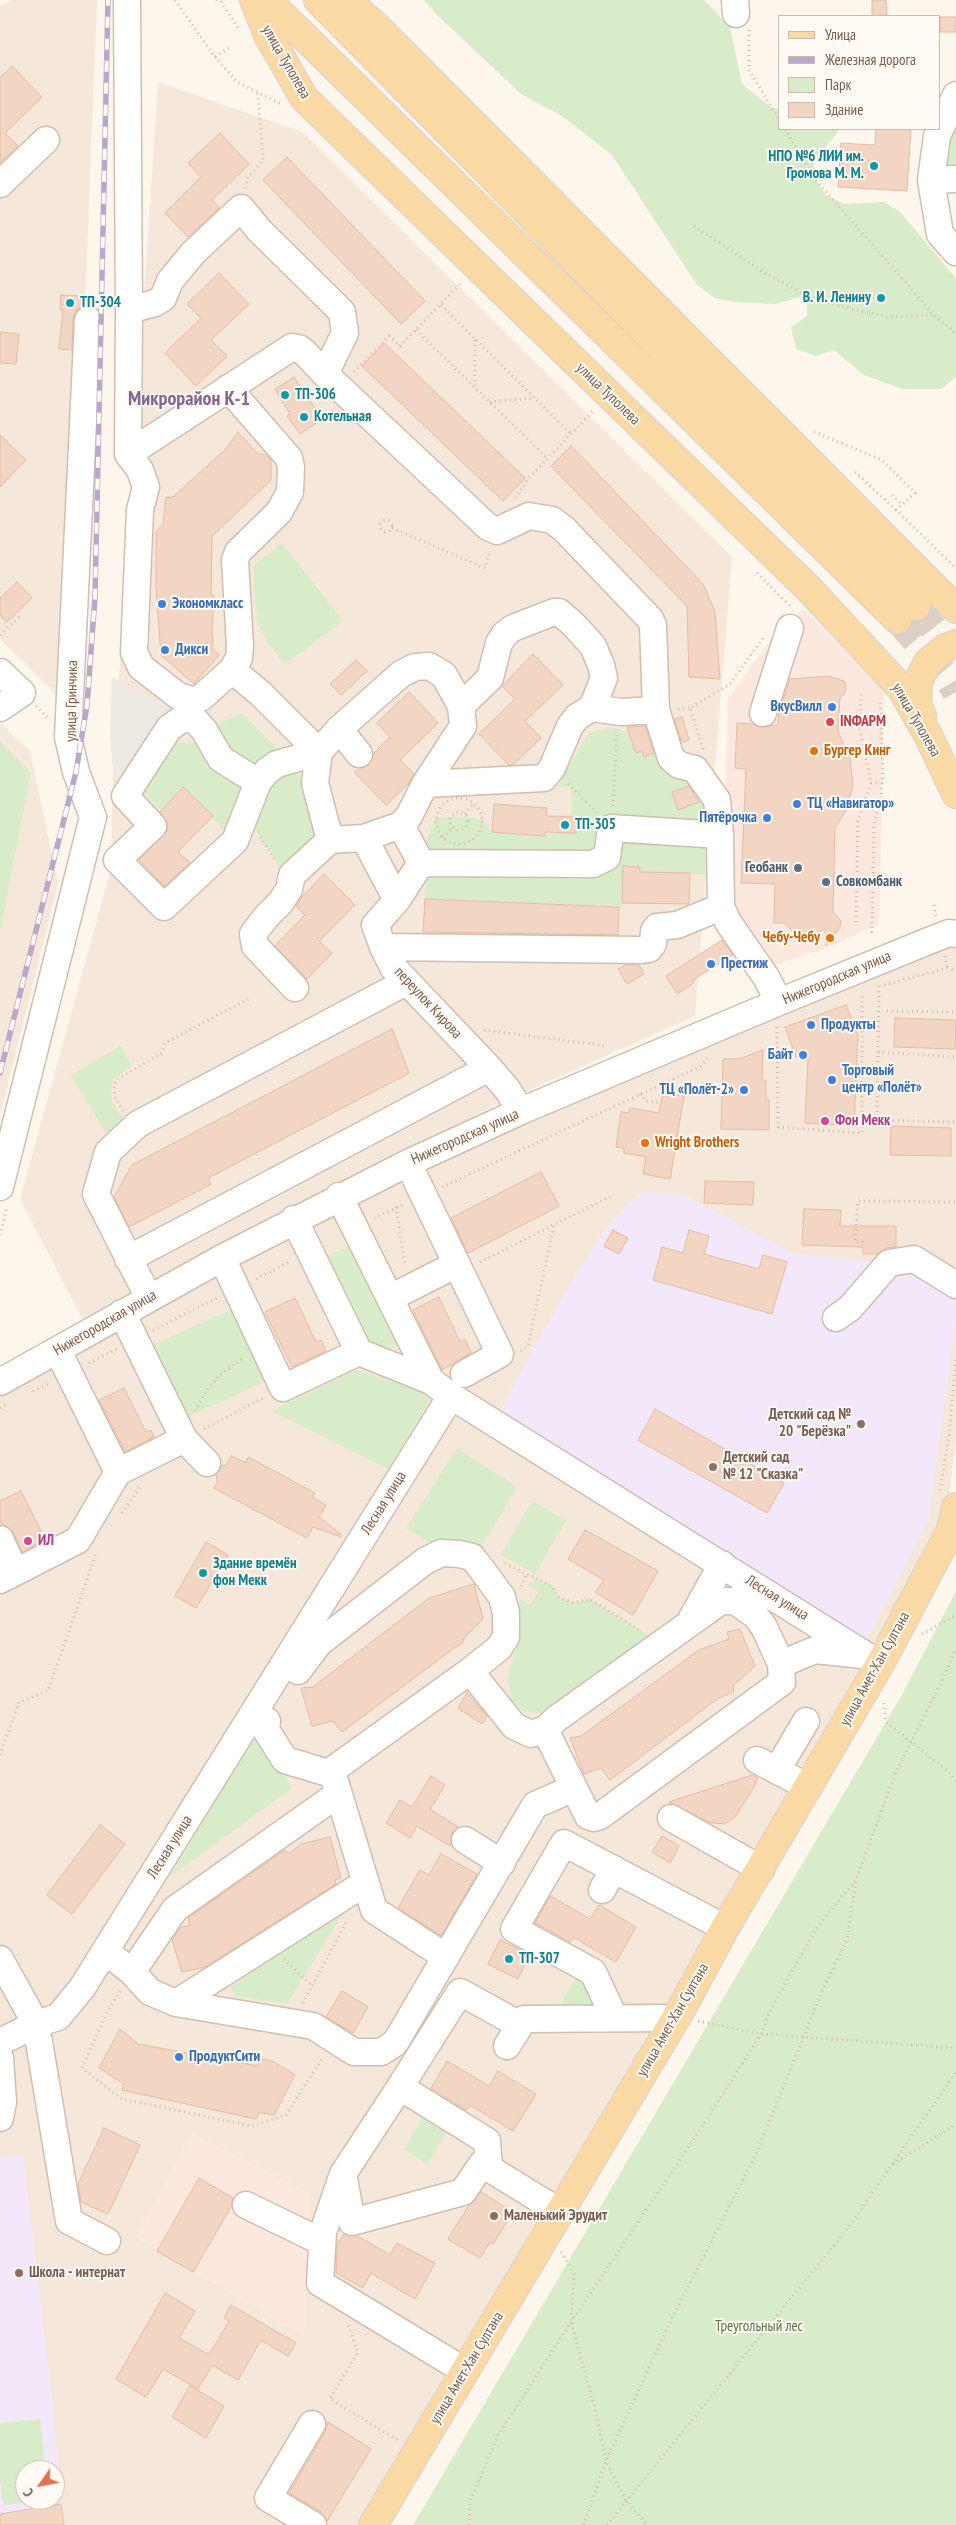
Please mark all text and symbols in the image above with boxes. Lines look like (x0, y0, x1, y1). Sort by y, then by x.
legend (778, 15, 941, 130)
street label: улица Туполева (258, 22, 314, 102)
text: Улица (825, 25, 856, 44)
text: Железная дорога (825, 50, 916, 69)
text: Парк (825, 75, 851, 94)
text: Здание (825, 100, 863, 119)
place label: НПО №6 ЛИИ им. Громова М. М. (768, 148, 864, 183)
marker: НПО №6 ЛИИ им. Громова М. М. (868, 160, 880, 172)
place label: В. И. Ленину (803, 289, 871, 307)
marker: В. И. Ленину (875, 292, 887, 304)
place label: ТП-304 (80, 294, 121, 312)
marker: ТП-304 (64, 297, 76, 309)
street label: улица Туполева (572, 359, 644, 429)
place label: ТП-306 (295, 386, 336, 404)
district label: Микрорайон К-1 (128, 387, 250, 411)
marker: ТП-306 (279, 389, 291, 401)
place label: Котельная (314, 408, 371, 426)
marker: Котельная (298, 411, 310, 423)
place label: Экономкласс (172, 595, 243, 613)
marker: Экономкласс (156, 598, 168, 610)
place label: Дикси (175, 641, 208, 659)
marker: Дикси (159, 644, 171, 656)
street label: улица Гринчика (62, 660, 82, 742)
street label: улица Туполева (888, 680, 944, 760)
place label: ВкусВилл (770, 698, 822, 716)
marker: ВкусВилл (826, 701, 838, 713)
place label: INФАРМ (840, 713, 886, 731)
marker: INФАРМ (824, 716, 836, 728)
place label: Бургер Кинг (824, 742, 890, 760)
marker: Бургер Кинг (808, 745, 820, 757)
place label: ТЦ «Навигатор» (807, 795, 894, 813)
marker: ТЦ «Навигатор» (791, 798, 803, 810)
place label: Пятёрочка (699, 809, 757, 827)
marker: Пятёрочка (761, 812, 773, 824)
place label: ТП-305 (575, 816, 616, 834)
marker: ТП-305 (559, 819, 571, 831)
place label: Геобанк (745, 859, 788, 877)
marker: Геобанк (792, 862, 804, 874)
place label: Совкомбанк (836, 873, 902, 891)
marker: Совкомбанк (820, 876, 832, 888)
place label: Чебу-Чебу (763, 929, 820, 947)
marker: Чебу-Чебу (824, 932, 836, 944)
street label: Нижегородская улица (780, 947, 894, 1009)
place label: Престиж (721, 955, 768, 973)
marker: Престиж (705, 958, 717, 970)
street label: переулок Кирова (390, 964, 466, 1042)
place label: Продукты (821, 1016, 876, 1034)
marker: Продукты (805, 1019, 817, 1031)
place label: Байт (768, 1046, 793, 1064)
marker: Байт (797, 1049, 809, 1061)
place label: Торговый центр «Полёт» (842, 1062, 922, 1097)
marker: Торговый центр «Полёт» (826, 1074, 838, 1086)
place label: ТЦ «Полёт-2» (659, 1081, 734, 1099)
marker: ТЦ «Полёт-2» (738, 1084, 750, 1096)
street label: Нижегородская улица (408, 1105, 522, 1169)
place label: Фон Мекк (835, 1112, 890, 1130)
marker: Фон Мекк (819, 1115, 831, 1127)
place label: Wright Brothers (655, 1134, 739, 1152)
marker: Wright Brothers (639, 1137, 651, 1149)
street label: Нижегородская улица (50, 1286, 160, 1360)
place label: Детский сад № 20 "Берёзка" (769, 1406, 851, 1441)
marker: Детский сад № 20 "Берёзка" (855, 1418, 867, 1430)
place label: Детский сад № 12 "Сказка" (723, 1449, 803, 1484)
marker: Детский сад № 12 "Сказка" (707, 1461, 719, 1473)
street label: Лесная улица (358, 1468, 410, 1538)
place label: ИЛ (38, 1532, 54, 1550)
marker: ИЛ (22, 1535, 34, 1547)
place label: Здание времён фон Мекк (213, 1555, 297, 1590)
marker: Здание времён фон Мекк (197, 1567, 209, 1579)
street label: Лесная улица (742, 1572, 812, 1624)
street label: улица Амет-Хан Султана (836, 1609, 914, 1729)
street label: Лесная улица (144, 1812, 196, 1882)
place label: ТП-307 (519, 1950, 560, 1968)
marker: ТП-307 (503, 1953, 515, 1965)
street label: улица Амет-Хан Султана (633, 1960, 713, 2080)
place label: ПродуктСити (189, 2048, 260, 2066)
marker: ПродуктСити (173, 2051, 185, 2063)
place label: Маленький Эрудит (504, 2207, 607, 2225)
marker: Маленький Эрудит (488, 2210, 500, 2222)
place label: Школа - интернат (29, 2264, 125, 2282)
marker: Школа - интернат (13, 2267, 25, 2279)
street label: улица Амет-Хан Султана (426, 2309, 508, 2427)
park label: Треугольный лес (715, 2318, 803, 2336)
north arrow (15, 2460, 65, 2510)
text: С (19, 2485, 38, 2500)

